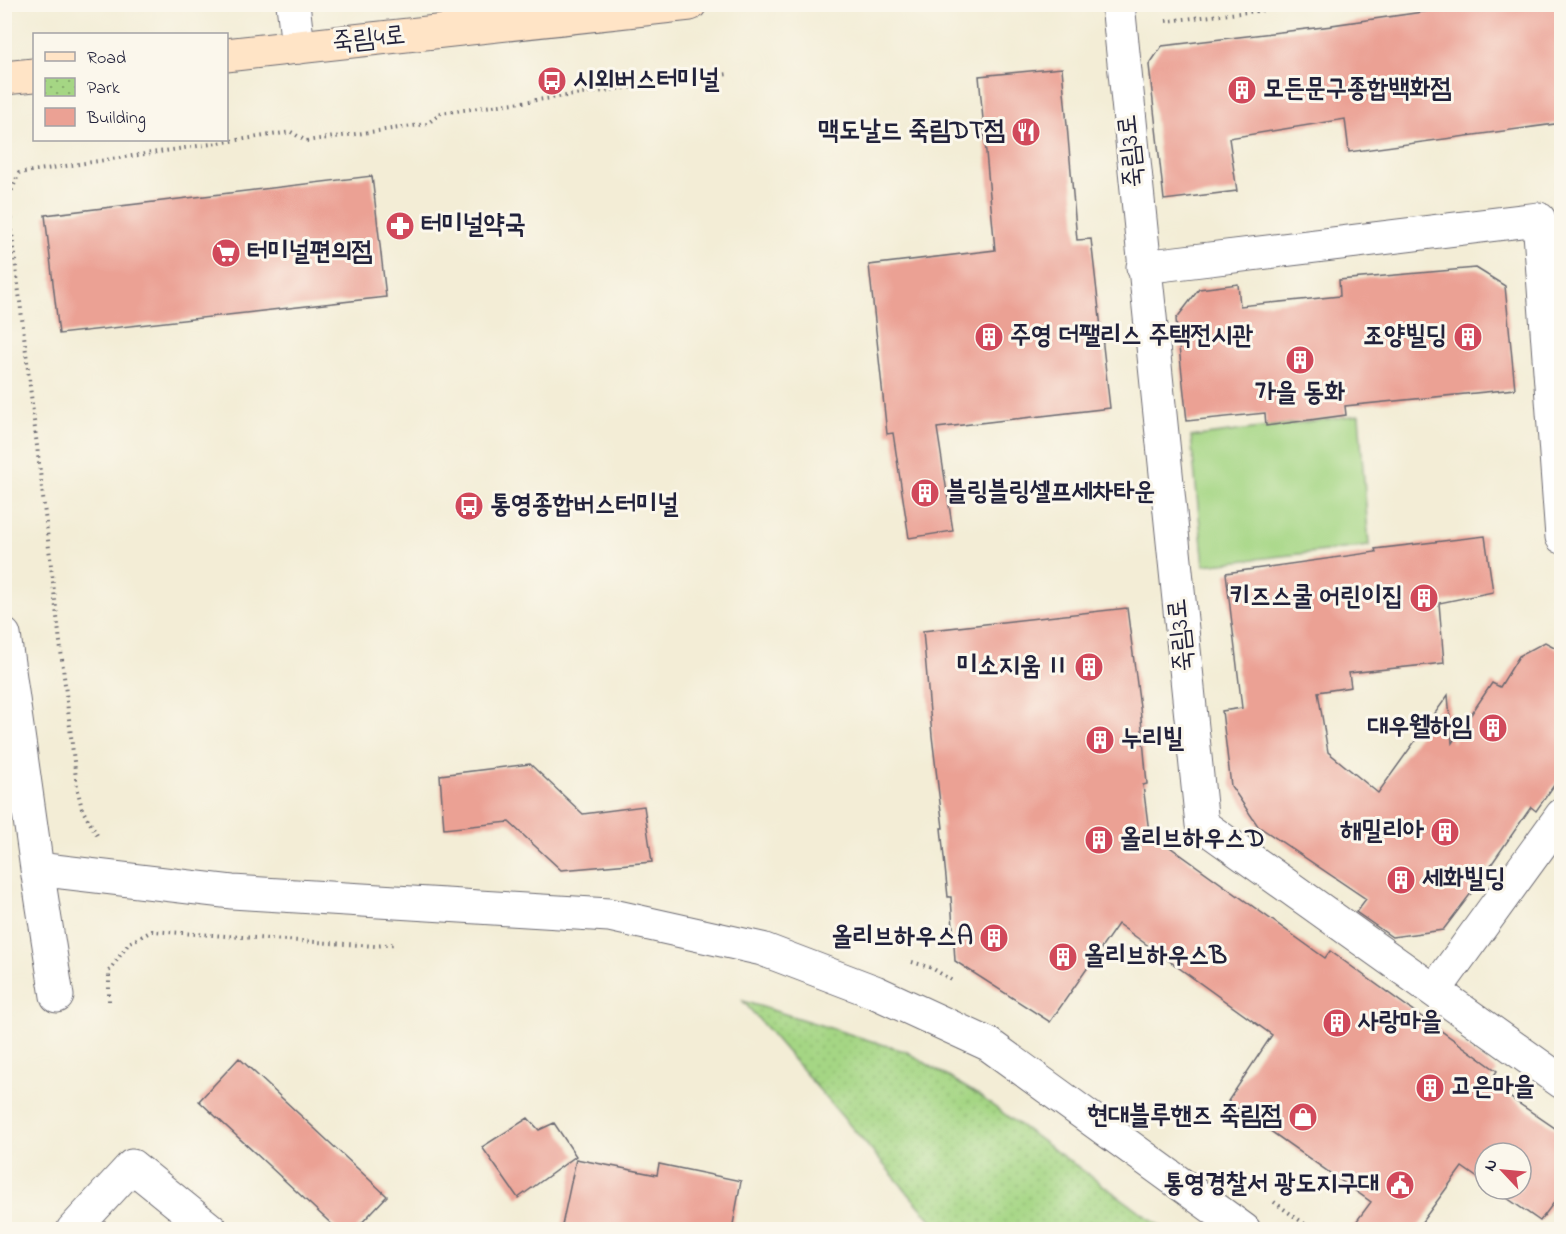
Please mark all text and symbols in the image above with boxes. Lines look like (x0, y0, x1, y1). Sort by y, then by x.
street label: 죽림4로 (330, 17, 408, 63)
legend (33, 33, 228, 141)
text: Road (87, 46, 126, 72)
place label: 시외버스터미널 (573, 62, 720, 100)
bus stop icon: 시외버스터미널 (536, 65, 568, 97)
place label: 모든문구종합백화점 (1263, 71, 1451, 109)
building icon: 모든문구종합백화점 (1226, 74, 1258, 106)
text: Park (87, 76, 120, 102)
text: Building (86, 106, 146, 133)
street label: 죽림3로 (1109, 112, 1155, 190)
place label: 맥도날드 죽림DT점 (818, 113, 1005, 151)
restaurant icon: 맥도날드 죽림DT점 (1010, 116, 1042, 148)
place label: 터미널약국 (421, 207, 526, 245)
pharmacy icon: 터미널약국 (384, 210, 416, 242)
place label: 터미널편의점 (247, 234, 373, 272)
supermarket icon: 터미널편의점 (210, 237, 242, 269)
place label: 주영 더팰리스 주택전시관 (1010, 318, 1253, 356)
place label: 조양빌딩 (1363, 318, 1447, 356)
building icon: 주영 더팰리스 주택전시관 (973, 321, 1005, 353)
building icon: 조양빌딩 (1452, 321, 1484, 353)
building icon: 가을 동화 (1284, 344, 1316, 376)
place label: 가을 동화 (1255, 375, 1345, 413)
place label: 블링블링셀프세차타운 (946, 474, 1155, 512)
building icon: 블링블링셀프세차타운 (909, 477, 941, 509)
place label: 통영종합버스터미널 (490, 487, 678, 525)
bus stop icon: 통영종합버스터미널 (453, 490, 485, 522)
place label: 키즈스쿨 어린이집 (1229, 579, 1403, 617)
building icon: 키즈스쿨 어린이집 (1408, 582, 1440, 614)
street label: 죽림3로 (1159, 596, 1205, 674)
place label: 미소지움 Ⅱ (957, 648, 1068, 686)
building icon: 미소지움 Ⅱ (1073, 651, 1105, 683)
place label: 대우웰하임 (1367, 709, 1472, 747)
building icon: 대우웰하임 (1477, 712, 1509, 744)
place label: 누리빌 (1121, 721, 1185, 759)
building icon: 누리빌 (1084, 724, 1116, 756)
place label: 해밀리아 (1340, 813, 1424, 851)
building icon: 해밀리아 (1429, 816, 1461, 848)
place label: 올리브하우스D (1120, 821, 1265, 859)
building icon: 올리브하우스D (1083, 824, 1115, 856)
place label: 세화빌딩 (1422, 861, 1506, 899)
building icon: 세화빌딩 (1385, 864, 1417, 896)
place label: 올리브하우스A (831, 919, 973, 957)
building icon: 올리브하우스A (978, 922, 1010, 954)
place label: 올리브하우스B (1084, 938, 1228, 976)
building icon: 올리브하우스B (1047, 941, 1079, 973)
place label: 사랑마을 (1357, 1004, 1442, 1042)
building icon: 사랑마을 (1321, 1007, 1353, 1039)
place label: 고은마을 (1451, 1069, 1535, 1107)
building icon: 고은마을 (1414, 1072, 1446, 1104)
place label: 현대블루핸즈 죽림점 (1087, 1098, 1282, 1136)
shop icon: 현대블루핸즈 죽림점 (1287, 1101, 1319, 1133)
north arrow (1473, 1141, 1533, 1201)
text: N (1478, 1155, 1505, 1175)
place label: 통영경찰서 광도지구대 (1163, 1166, 1379, 1204)
public building icon: 통영경찰서 광도지구대 (1384, 1169, 1416, 1201)

